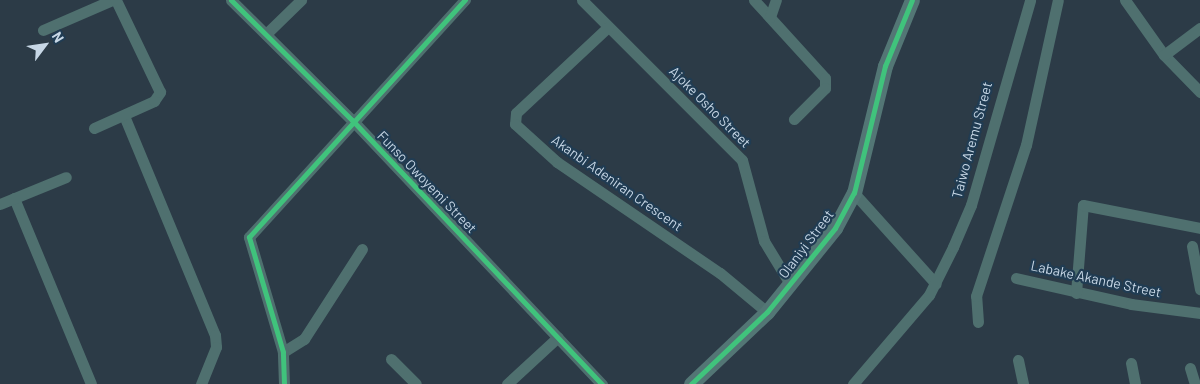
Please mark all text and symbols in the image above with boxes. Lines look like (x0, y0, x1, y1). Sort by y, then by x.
north arrow (20, 20, 70, 70)
text: N (49, 29, 68, 45)
street label: Ajoke Osho Street (666, 63, 754, 151)
street label: Taiwo Aremu Street (948, 80, 996, 200)
street label: Funso Owoyemi Street (374, 127, 480, 237)
street label: Akanbi Adeniran Crescent (548, 131, 686, 235)
street label: Olaniyi Street (775, 207, 837, 281)
street label: Labake Akande Street (1029, 257, 1163, 301)

